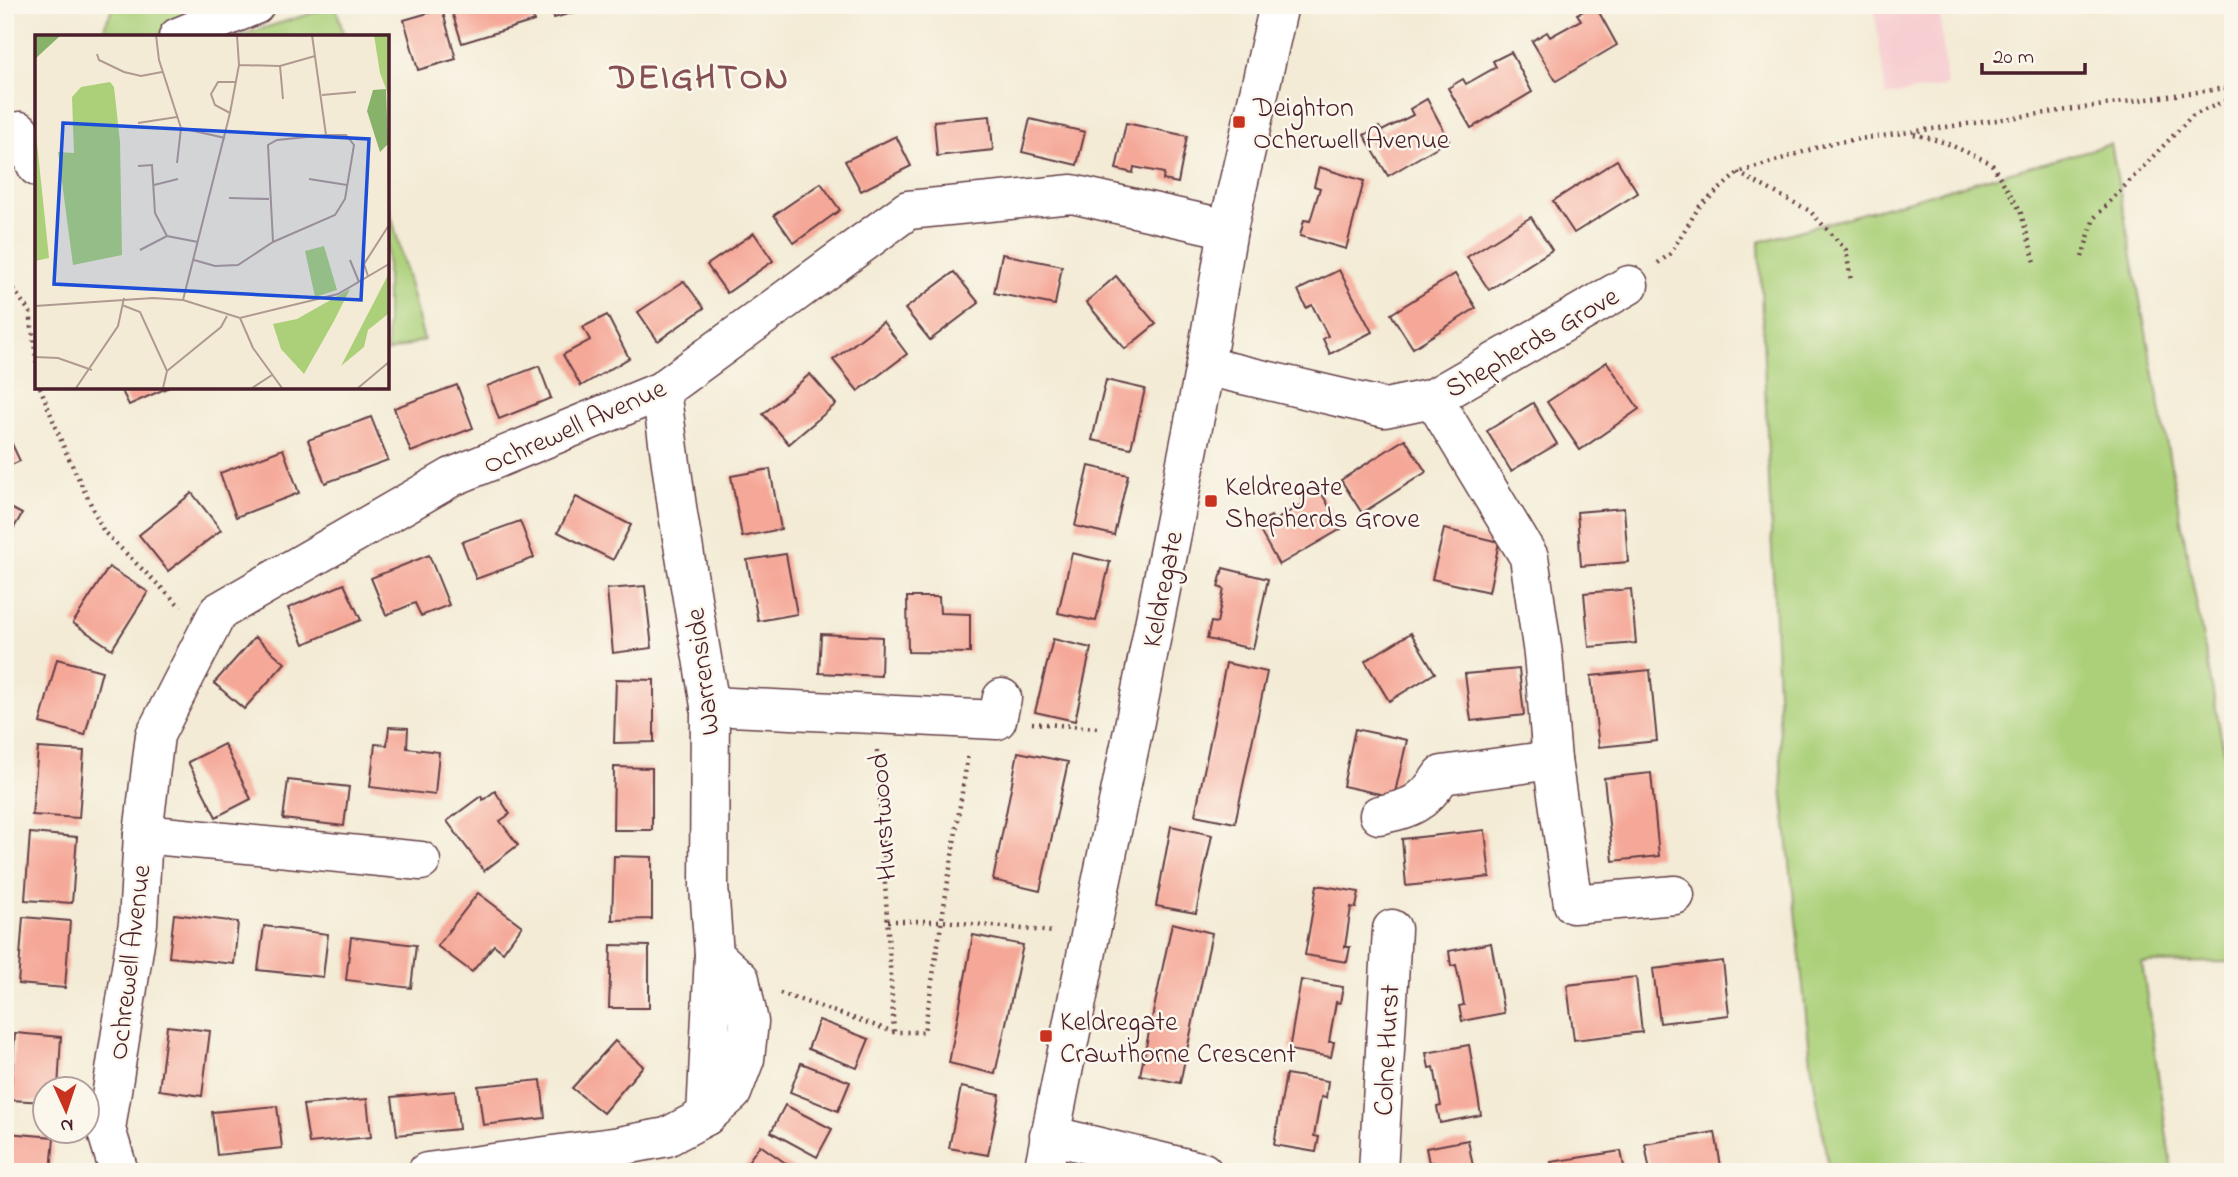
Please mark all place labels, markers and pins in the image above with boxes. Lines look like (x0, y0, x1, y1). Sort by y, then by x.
place label: Deighton Ocherwell Avenue (1252, 89, 1450, 162)
marker: Deighton Ocherwell Avenue (1231, 114, 1247, 130)
place label: Keldregate Shepherds Grove (1225, 468, 1420, 541)
marker: Keldregate Shepherds Grove (1203, 493, 1219, 509)
place label: Keldregate Crawthorne Crescent (1060, 1003, 1296, 1076)
marker: Keldregate Crawthorne Crescent (1038, 1028, 1054, 1044)

